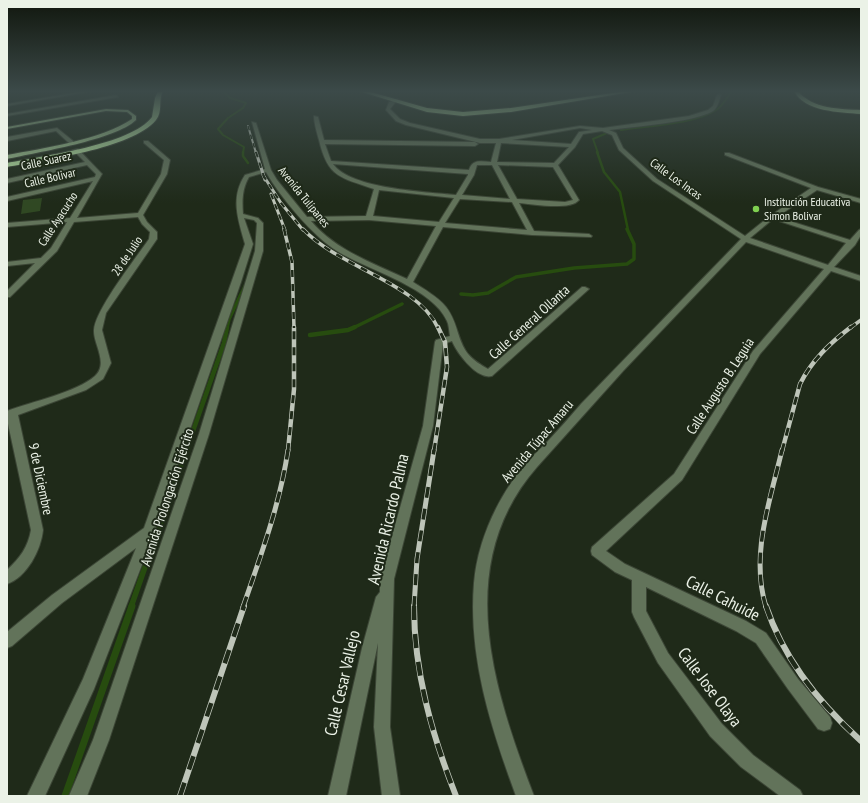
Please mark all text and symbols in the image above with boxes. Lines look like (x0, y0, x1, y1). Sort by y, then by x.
street label: Calle Suarez (19, 148, 72, 173)
street label: Calle Los Incas (647, 155, 705, 202)
street label: Avenida Tulipanes (275, 163, 334, 230)
street label: Calle Bolivar (23, 164, 78, 191)
street label: Calle Ayacucho (34, 189, 81, 249)
place label: Institución Educativa Simon Bolivar (764, 194, 851, 223)
marker: Institución Educativa Simon Bolivar (751, 204, 761, 214)
street label: 28 de Julio (108, 233, 145, 278)
street label: Calle General Ollanta (485, 281, 573, 363)
street label: Calle Augusto B. Leguia (682, 334, 758, 438)
street label: Avenida Túpac Amaru (497, 396, 577, 486)
street label: Avenida Prolongación Ejército (136, 426, 198, 568)
street label: 9 de Diciembre (25, 441, 57, 517)
street label: Avenida Ricardo Palma (362, 451, 414, 587)
street label: Calle Cahuide (682, 570, 764, 626)
street label: Calle Cesar Vallejo (319, 628, 365, 738)
street label: Calle Jose Olaya (673, 643, 747, 731)

